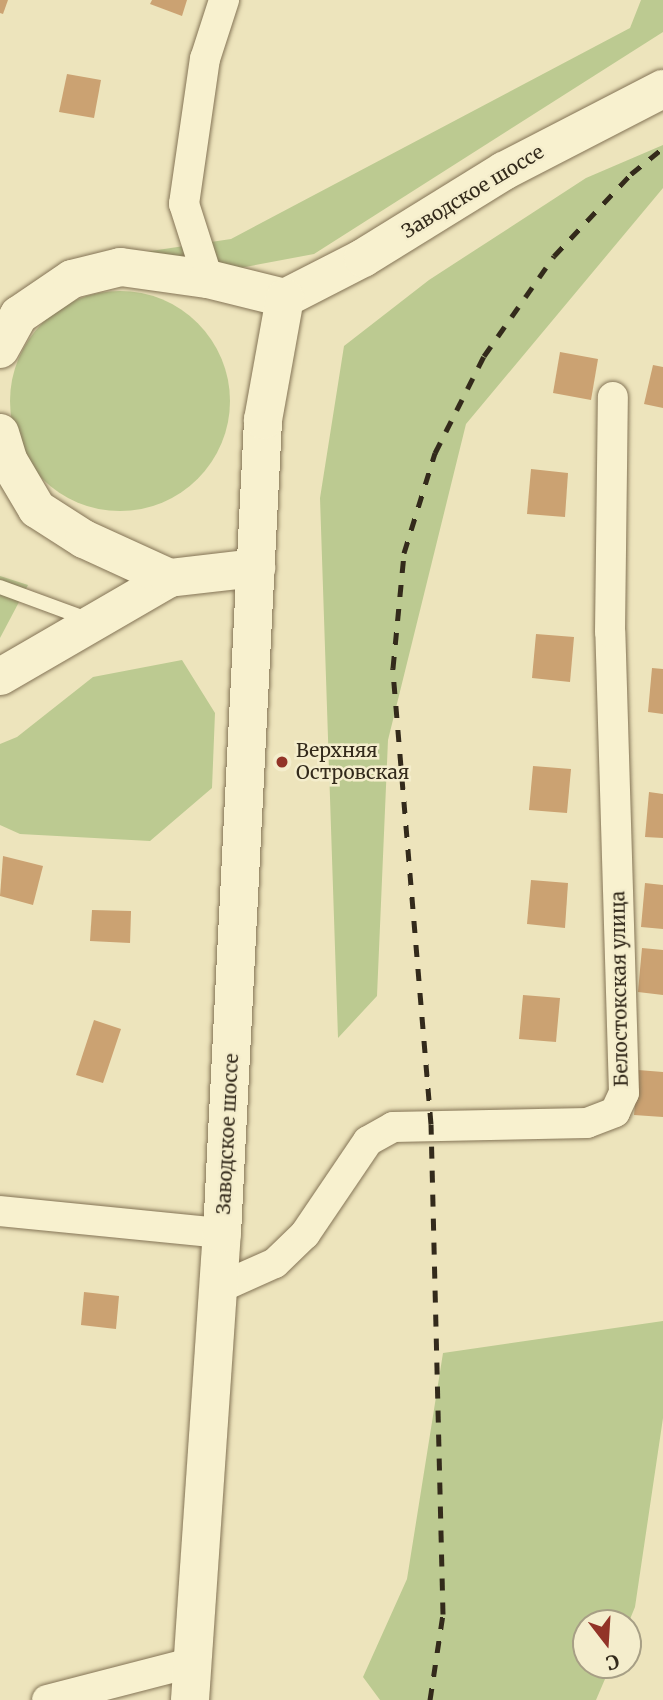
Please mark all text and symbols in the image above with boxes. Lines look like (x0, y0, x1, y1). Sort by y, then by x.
street label: Заводское шоссе (398, 141, 548, 243)
place label: Верхняя Островская (296, 740, 409, 784)
marker: Верхняя Островская (274, 754, 290, 770)
street label: Белостокская улица (607, 891, 633, 1087)
street label: Заводское шоссе (212, 1053, 244, 1215)
north arrow (572, 1609, 642, 1679)
text: С (603, 1649, 622, 1675)

